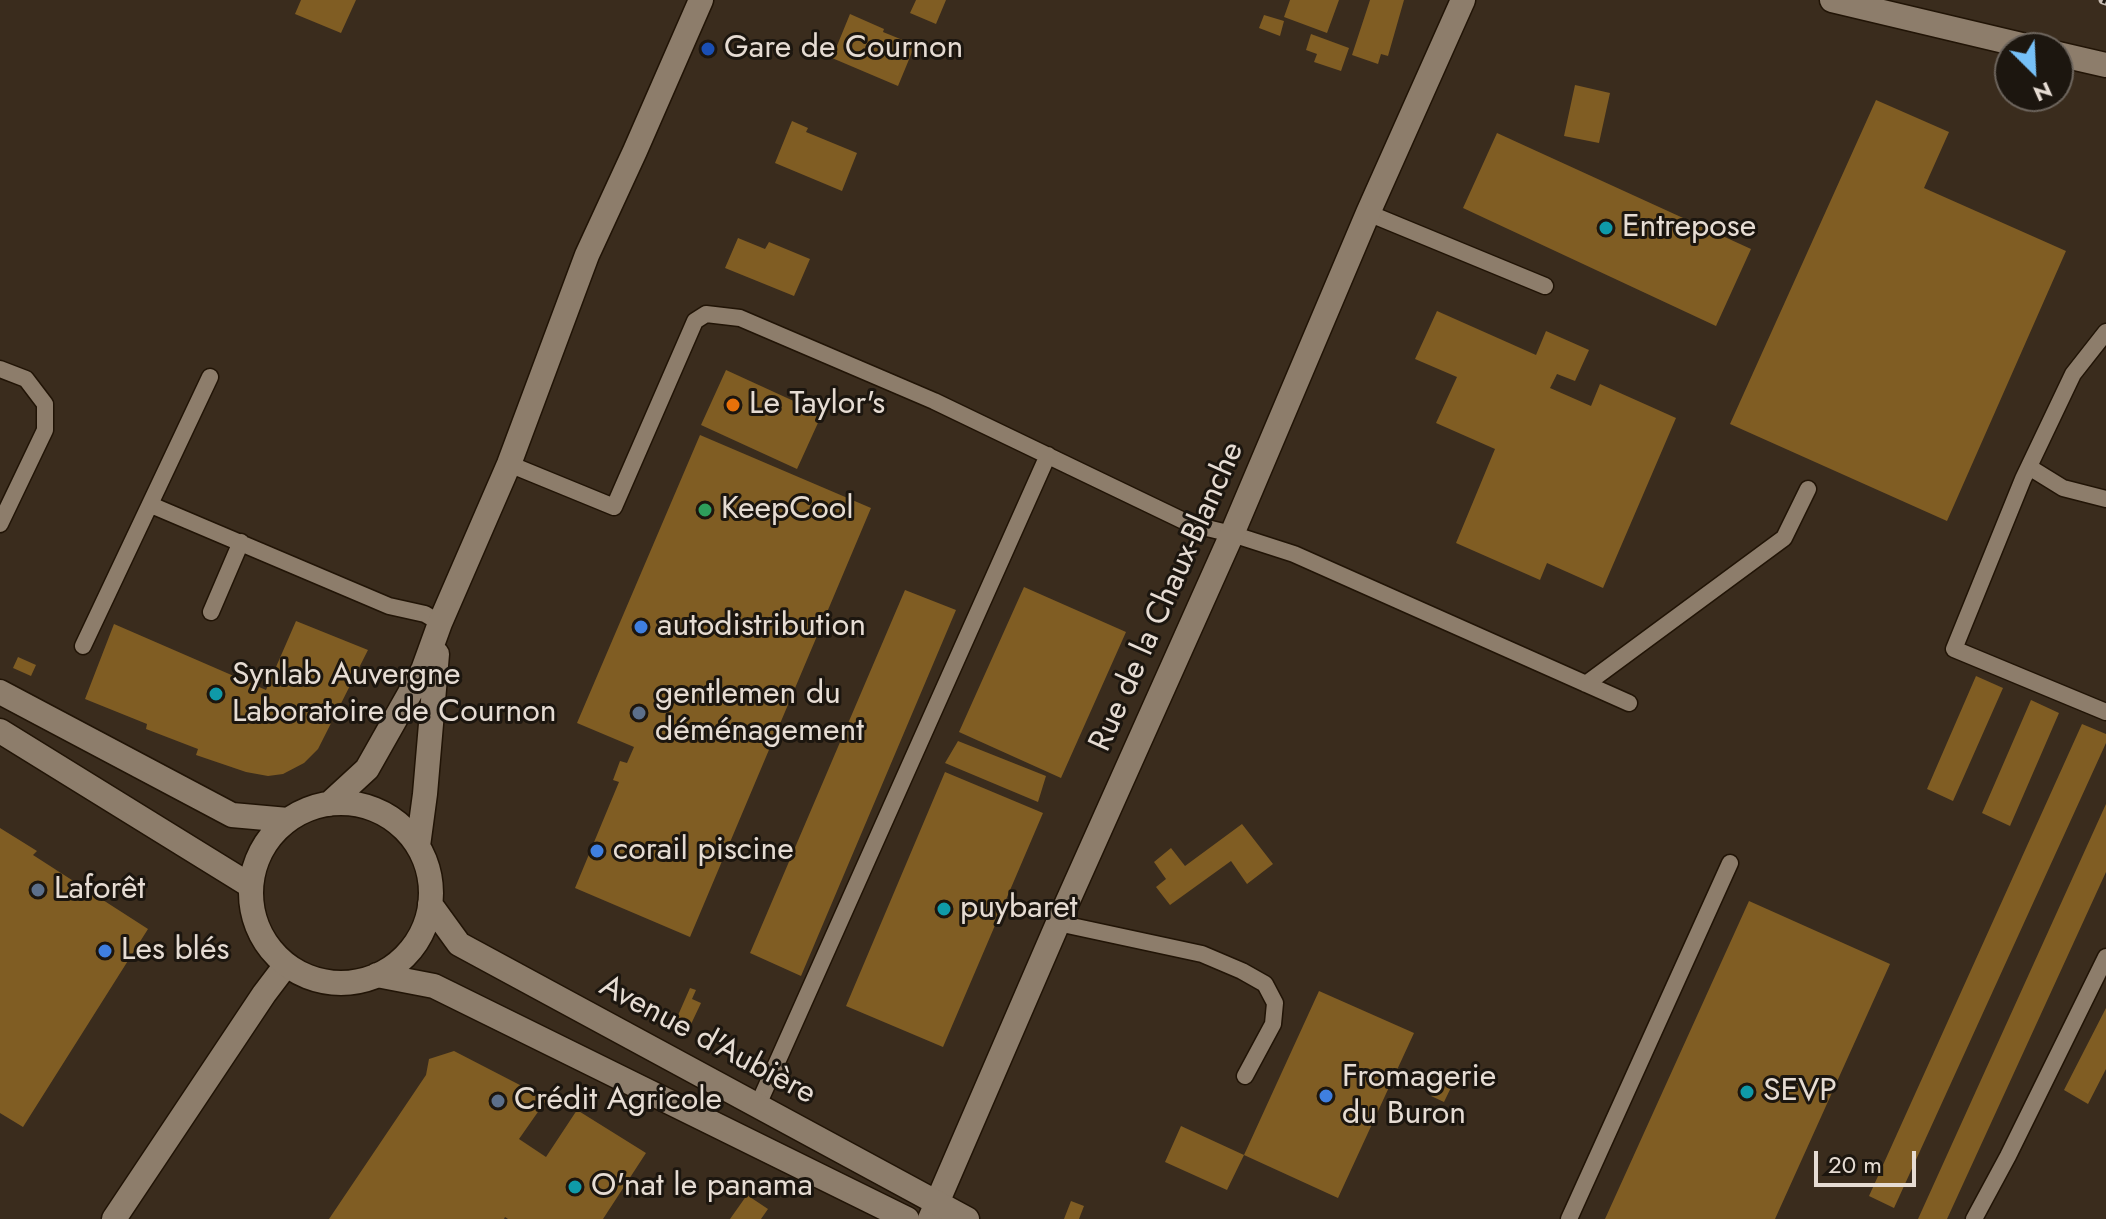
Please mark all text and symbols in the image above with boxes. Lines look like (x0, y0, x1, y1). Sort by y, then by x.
place label: Gare de Cournon (724, 30, 963, 68)
north arrow (1994, 32, 2074, 112)
marker: Gare de Cournon (699, 40, 717, 58)
text: N (2028, 74, 2057, 110)
place label: Entrepose (1622, 209, 1756, 247)
marker: Entrepose (1597, 219, 1615, 237)
place label: Le Taylor's (749, 386, 885, 424)
marker: Le Taylor's (724, 396, 742, 414)
street label: Rue de la Chaux-Blanche (1082, 436, 1254, 758)
place label: KeepCool (721, 491, 854, 529)
marker: KeepCool (696, 501, 714, 519)
place label: autodistribution (657, 608, 866, 646)
marker: autodistribution (632, 618, 650, 636)
place label: Synlab Auvergne Laboratoire de Cournon (232, 657, 556, 732)
place label: gentlemen du déménagement (655, 676, 864, 751)
marker: Synlab Auvergne Laboratoire de Cournon (207, 685, 225, 703)
marker: gentlemen du déménagement (630, 704, 648, 722)
place label: corail piscine (613, 832, 794, 870)
marker: corail piscine (588, 842, 606, 860)
place label: Laforêt (54, 871, 145, 909)
marker: Laforêt (29, 881, 47, 899)
place label: puybaret (960, 890, 1077, 928)
marker: puybaret (935, 900, 953, 918)
place label: Les blés (121, 932, 229, 970)
marker: Les blés (96, 942, 114, 960)
street label: Avenue d'Aubière (592, 968, 822, 1114)
place label: Fromagerie du Buron (1342, 1059, 1496, 1134)
place label: SEVP (1763, 1073, 1837, 1111)
place label: Crédit Agricole (514, 1082, 722, 1120)
marker: SEVP (1738, 1083, 1756, 1101)
marker: Fromagerie du Buron (1317, 1087, 1335, 1105)
marker: Crédit Agricole (489, 1092, 507, 1110)
scale bar (1818, 1135, 1920, 1185)
text: 20 m (1828, 1147, 1882, 1182)
place label: O'nat le panama (591, 1168, 813, 1206)
marker: O'nat le panama (566, 1178, 584, 1196)

